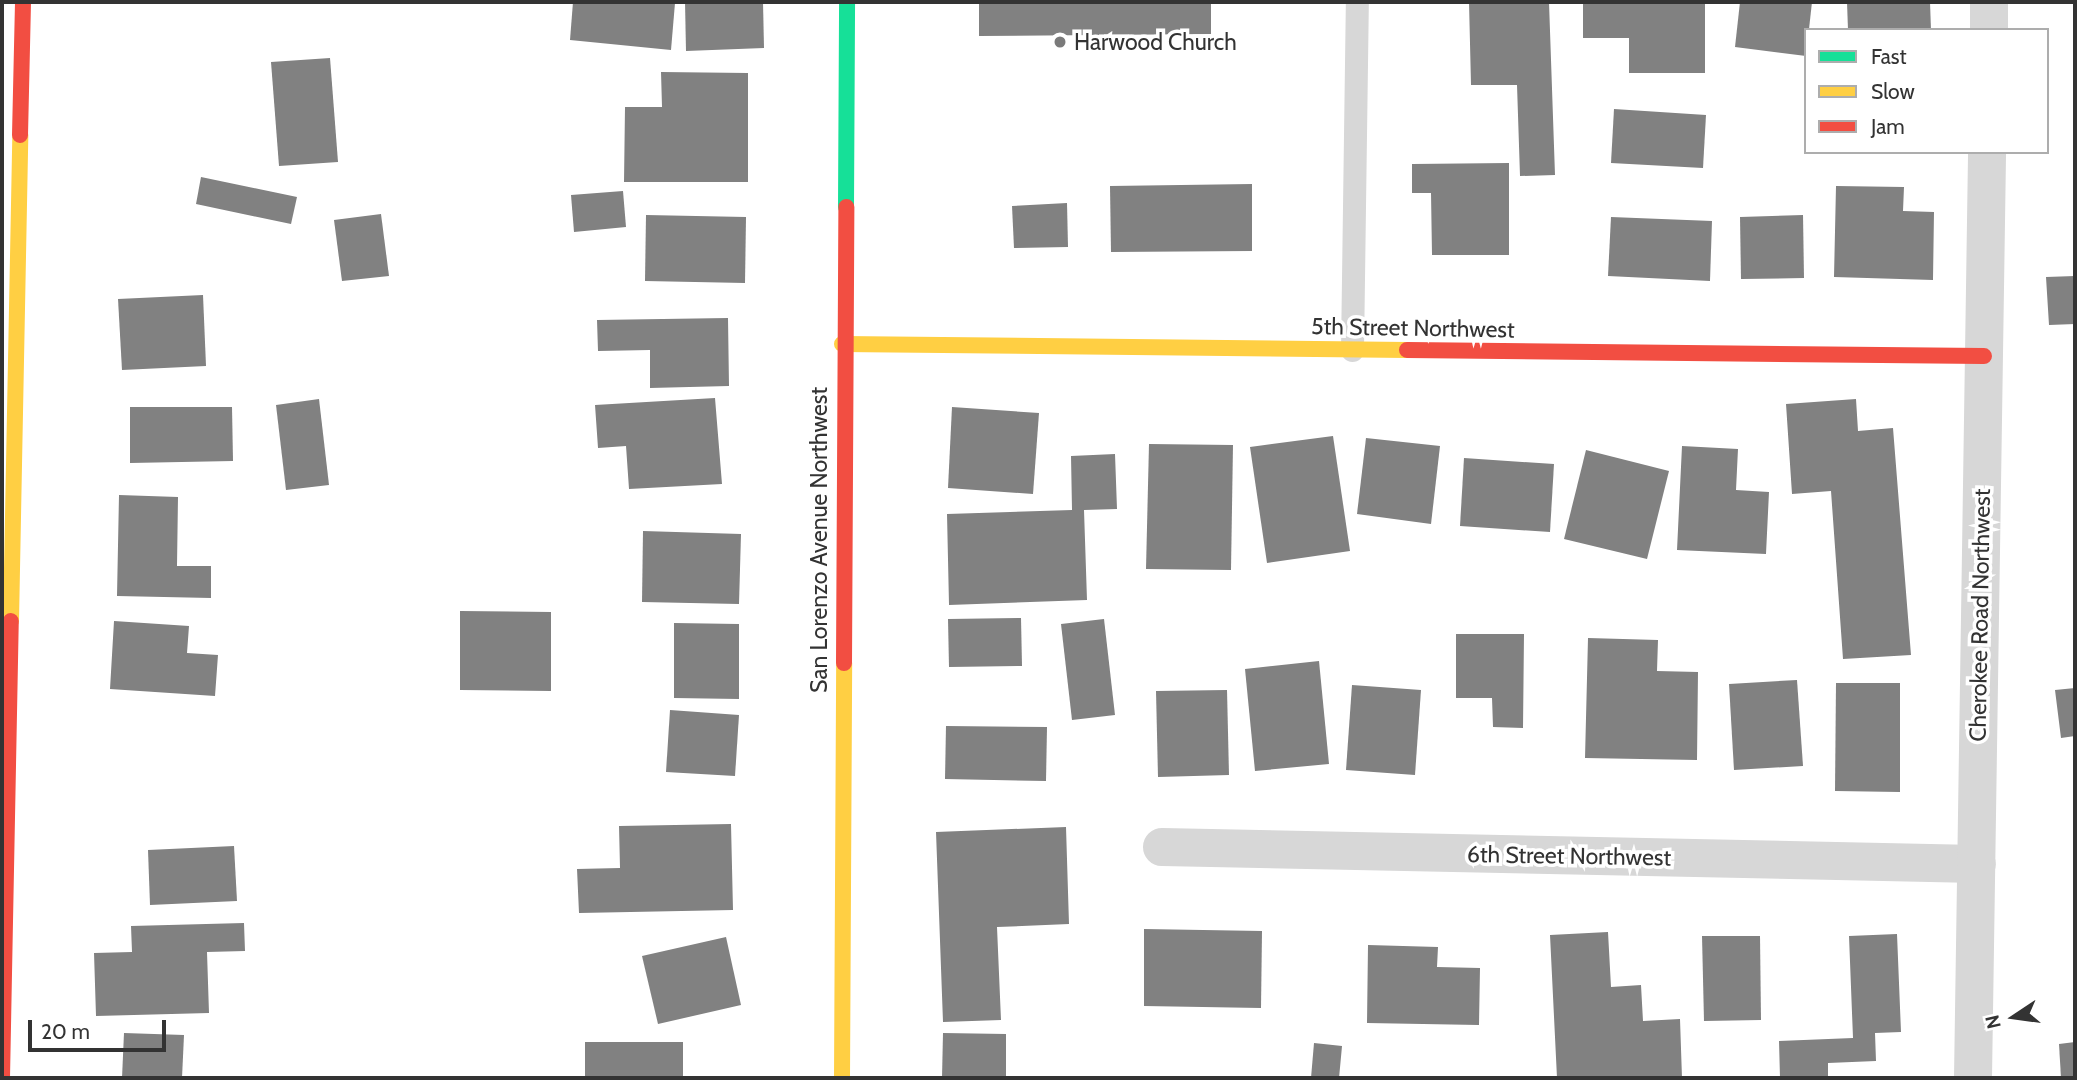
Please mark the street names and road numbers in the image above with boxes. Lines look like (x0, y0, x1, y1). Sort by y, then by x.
street label: 5th Street Northwest (1311, 312, 1515, 344)
street label: San Lorenzo Avenue Northwest (805, 387, 833, 693)
street label: Cherokee Road Northwest (1964, 488, 1996, 742)
street label: 6th Street Northwest (1467, 840, 1671, 872)

